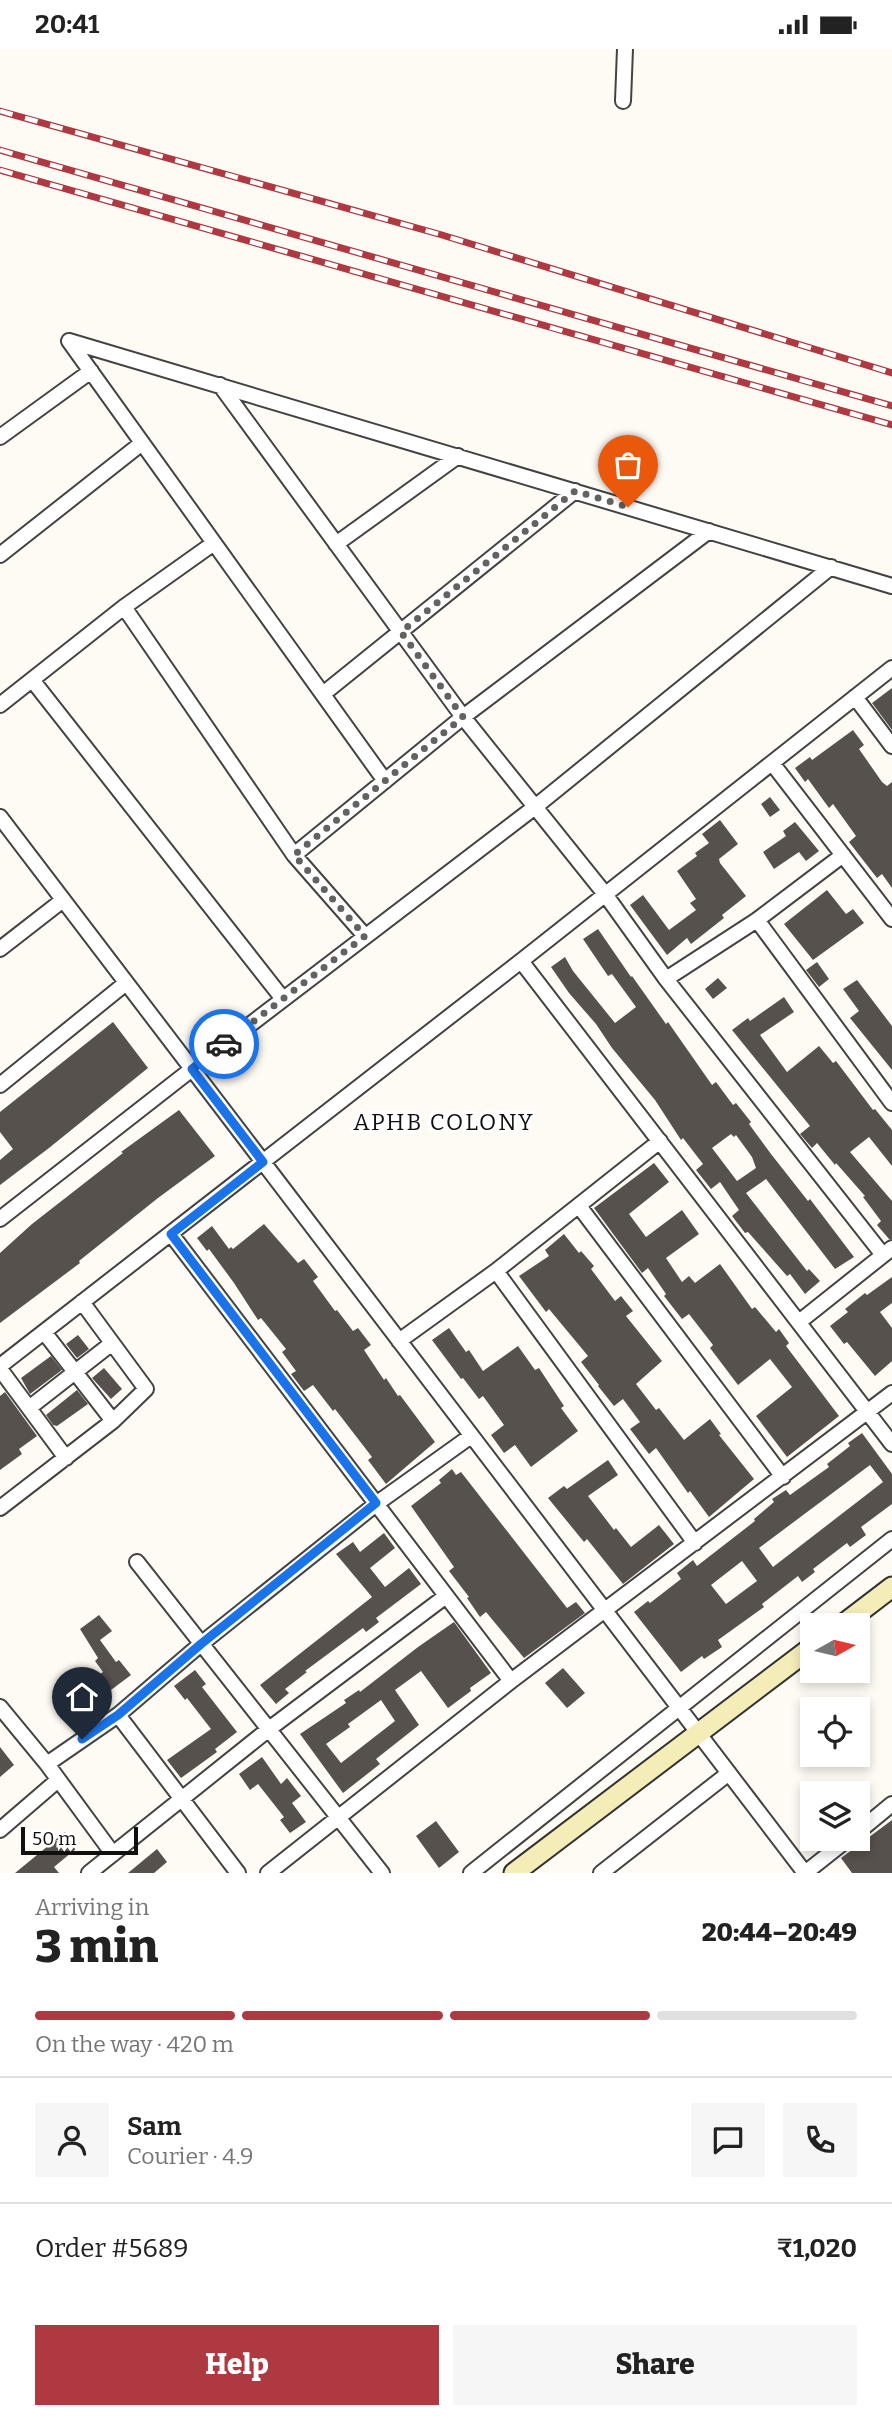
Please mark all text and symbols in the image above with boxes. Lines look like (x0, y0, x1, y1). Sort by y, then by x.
text: 20:41 (35, 9, 99, 40)
pin (598, 435, 658, 507)
icon: bag (609, 446, 647, 484)
courier (189, 1009, 259, 1079)
icon: car (205, 1025, 243, 1063)
district label: APHB COLONY (353, 1108, 535, 1136)
north arrow (800, 1613, 870, 1683)
map controls (800, 1613, 870, 1851)
pin (52, 1667, 112, 1739)
icon: home (63, 1678, 101, 1716)
button: locate (800, 1697, 870, 1767)
button: layers (800, 1781, 870, 1851)
scale bar (21, 1824, 138, 1856)
text: 50 m (32, 1827, 76, 1850)
text: Arriving in (35, 1893, 149, 1921)
text: 20:44–20:49 (702, 1917, 857, 1948)
text: 3 min (35, 1919, 158, 1974)
text: On the way · 420 m (35, 2030, 234, 2058)
button: person (35, 2103, 109, 2177)
button: chat (691, 2103, 765, 2177)
button: phone (783, 2103, 857, 2177)
text: Sam (127, 2111, 182, 2142)
text: Courier · 4.9 (127, 2142, 254, 2170)
text: Order #5689 (35, 2233, 189, 2264)
text: ₹1,020 (776, 2233, 857, 2264)
button: Help (35, 2325, 439, 2405)
button: Share (453, 2325, 857, 2405)

